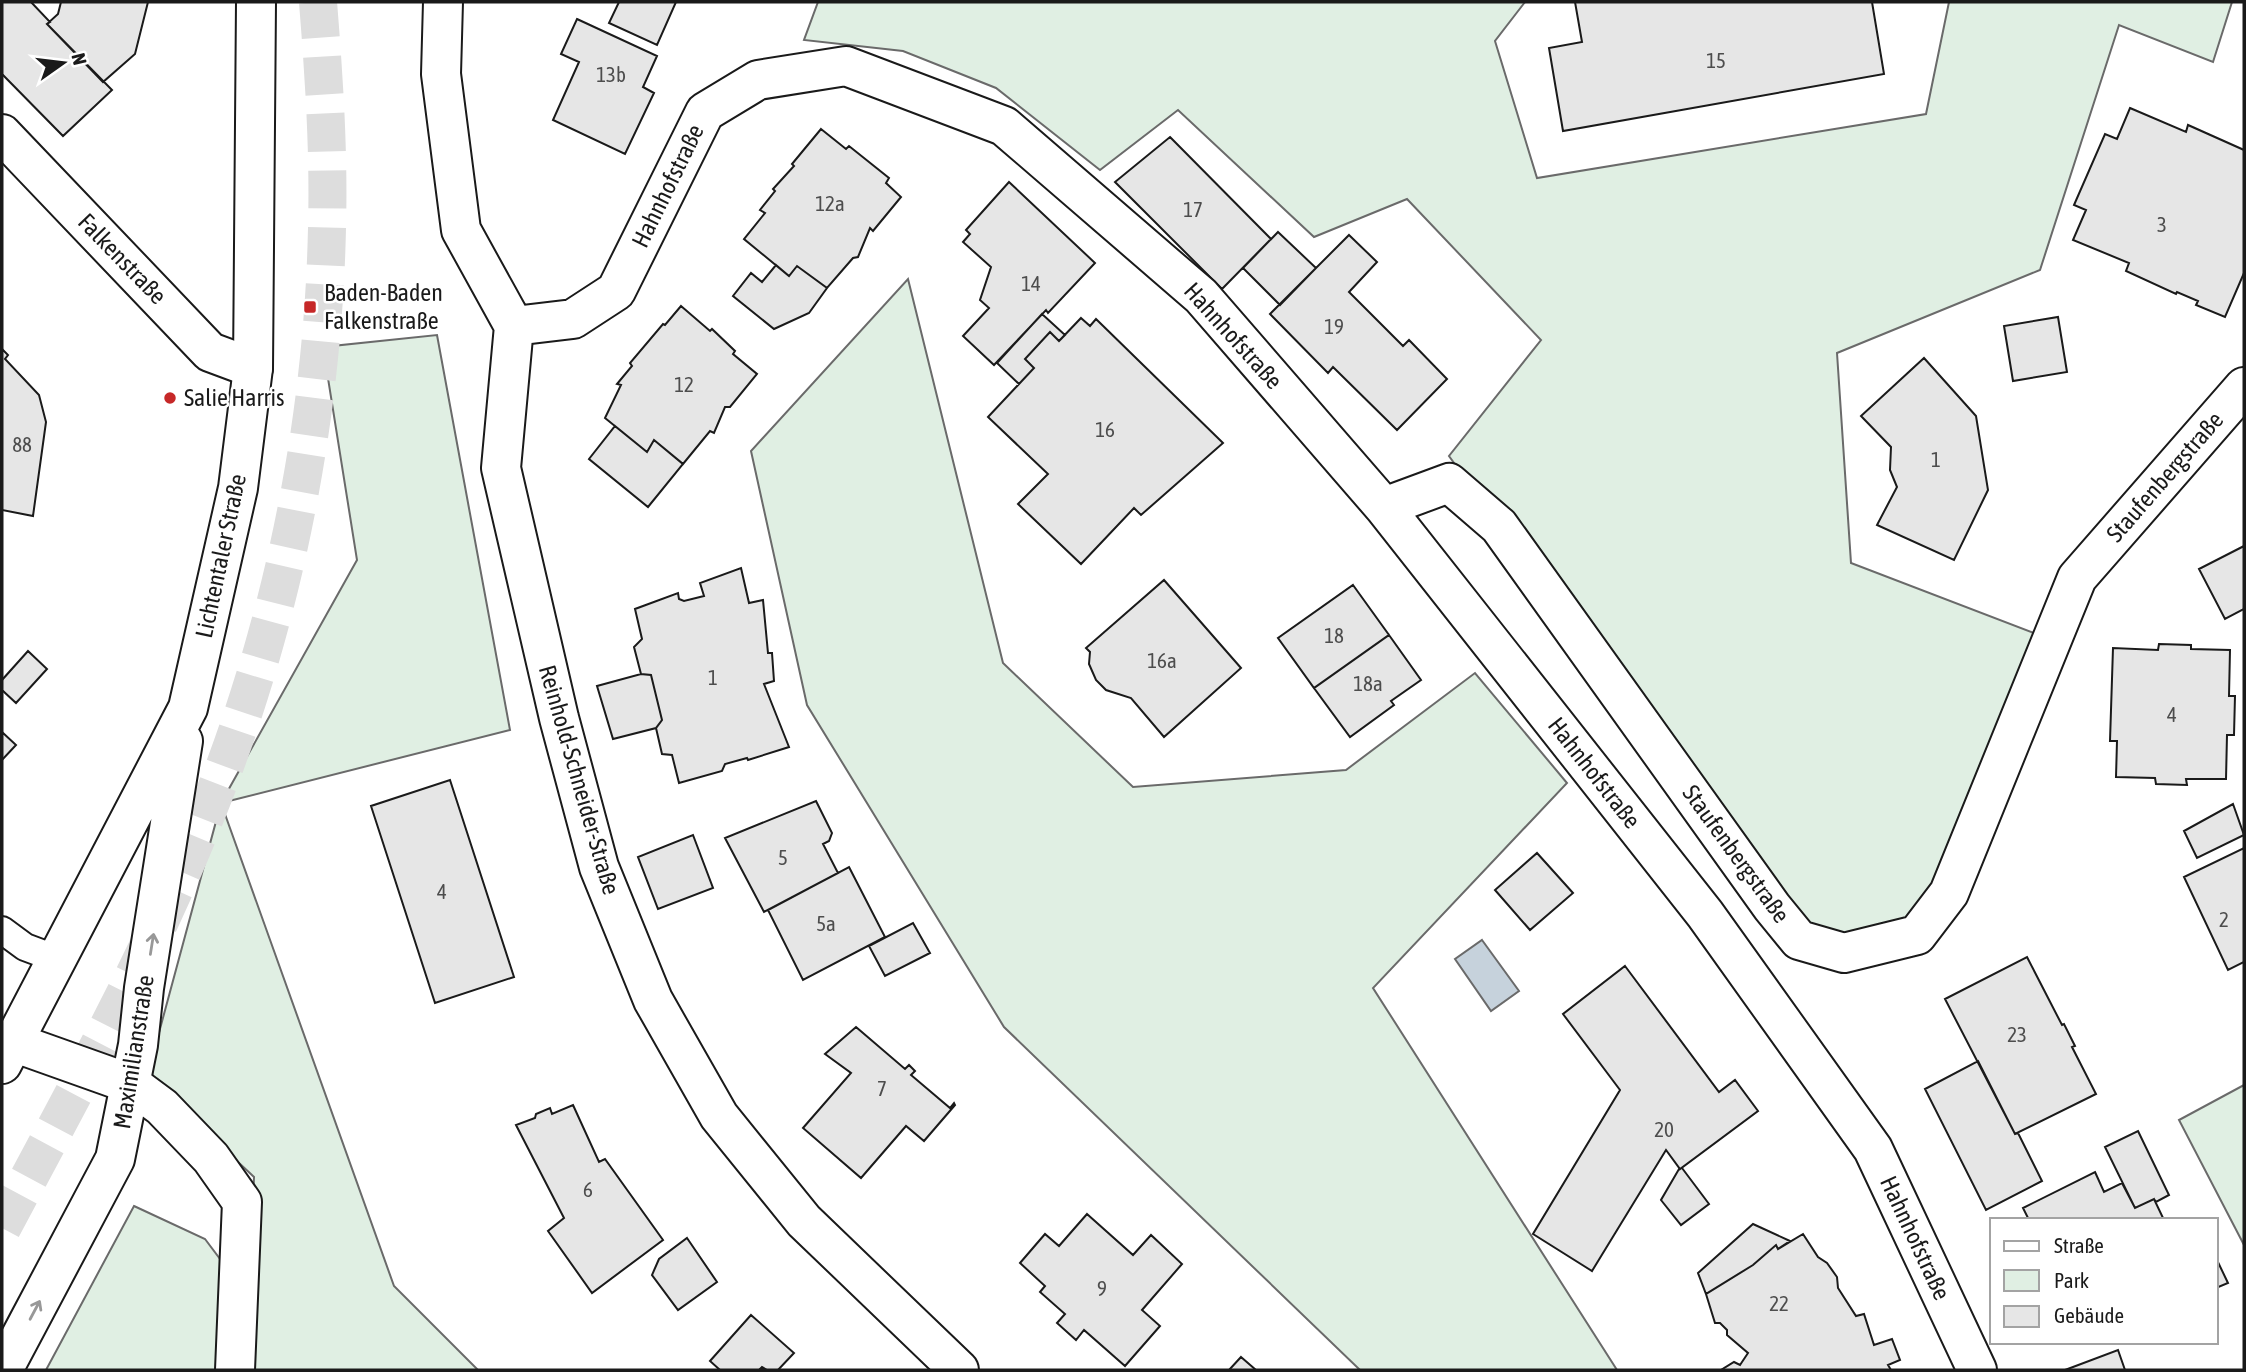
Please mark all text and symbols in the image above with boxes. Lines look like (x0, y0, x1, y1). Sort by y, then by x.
north arrow (28, 28, 98, 98)
house number: 15 (1706, 48, 1726, 72)
text: N (67, 51, 92, 67)
house number: 13b (596, 62, 626, 86)
street label: Hahnhofstraße (626, 120, 709, 252)
house number: 12a (815, 191, 845, 215)
house number: 17 (1183, 197, 1203, 221)
street label: Falkenstraße (73, 208, 172, 309)
house number: 3 (2157, 212, 2167, 236)
house number: 14 (1021, 271, 1041, 295)
street label: Hahnhofstraße (1179, 277, 1288, 394)
place label: Baden-Baden Falkenstraße (324, 279, 443, 334)
marker: Baden-Baden Falkenstraße (302, 299, 318, 315)
house number: 19 (1324, 314, 1344, 338)
house number: 12 (674, 372, 694, 396)
place label: Salie Harris (184, 384, 285, 411)
marker: Salie Harris (162, 390, 178, 406)
street label: Staufenbergstraße (2101, 406, 2228, 547)
house number: 16 (1095, 417, 1115, 441)
house number: 88 (12, 432, 32, 456)
house number: 1 (1931, 447, 1941, 471)
street label: Lichtentaler Straße (190, 471, 251, 640)
house number: 18 (1324, 623, 1344, 647)
house number: 16a (1147, 648, 1177, 672)
street label: Reinhold-Schneider-Straße (534, 662, 625, 898)
house number: 1 (708, 665, 718, 689)
house number: 18a (1353, 671, 1383, 695)
house number: 4 (2167, 702, 2177, 726)
street label: Hahnhofstraße (1543, 712, 1646, 834)
street label: Staufenbergstraße (1678, 780, 1795, 928)
house number: 5 (778, 845, 788, 869)
house number: 4 (437, 879, 447, 903)
house number: 2 (2219, 907, 2229, 931)
house number: 5a (816, 911, 836, 935)
one-way arrow (146, 933, 159, 956)
street label: Maximilianstraße (108, 973, 159, 1131)
house number: 23 (2007, 1022, 2027, 1046)
house number: 7 (877, 1076, 887, 1100)
house number: 20 (1654, 1117, 1674, 1141)
street label: Hahnhofstraße (1875, 1172, 1956, 1304)
house number: 6 (583, 1177, 593, 1201)
legend (1990, 1218, 2218, 1344)
text: Straße (2054, 1233, 2104, 1257)
text: Park (2054, 1268, 2089, 1292)
house number: 9 (1097, 1276, 1107, 1300)
house number: 22 (1769, 1291, 1789, 1315)
one-way arrow (29, 1300, 42, 1321)
text: Gebäude (2054, 1303, 2124, 1327)

